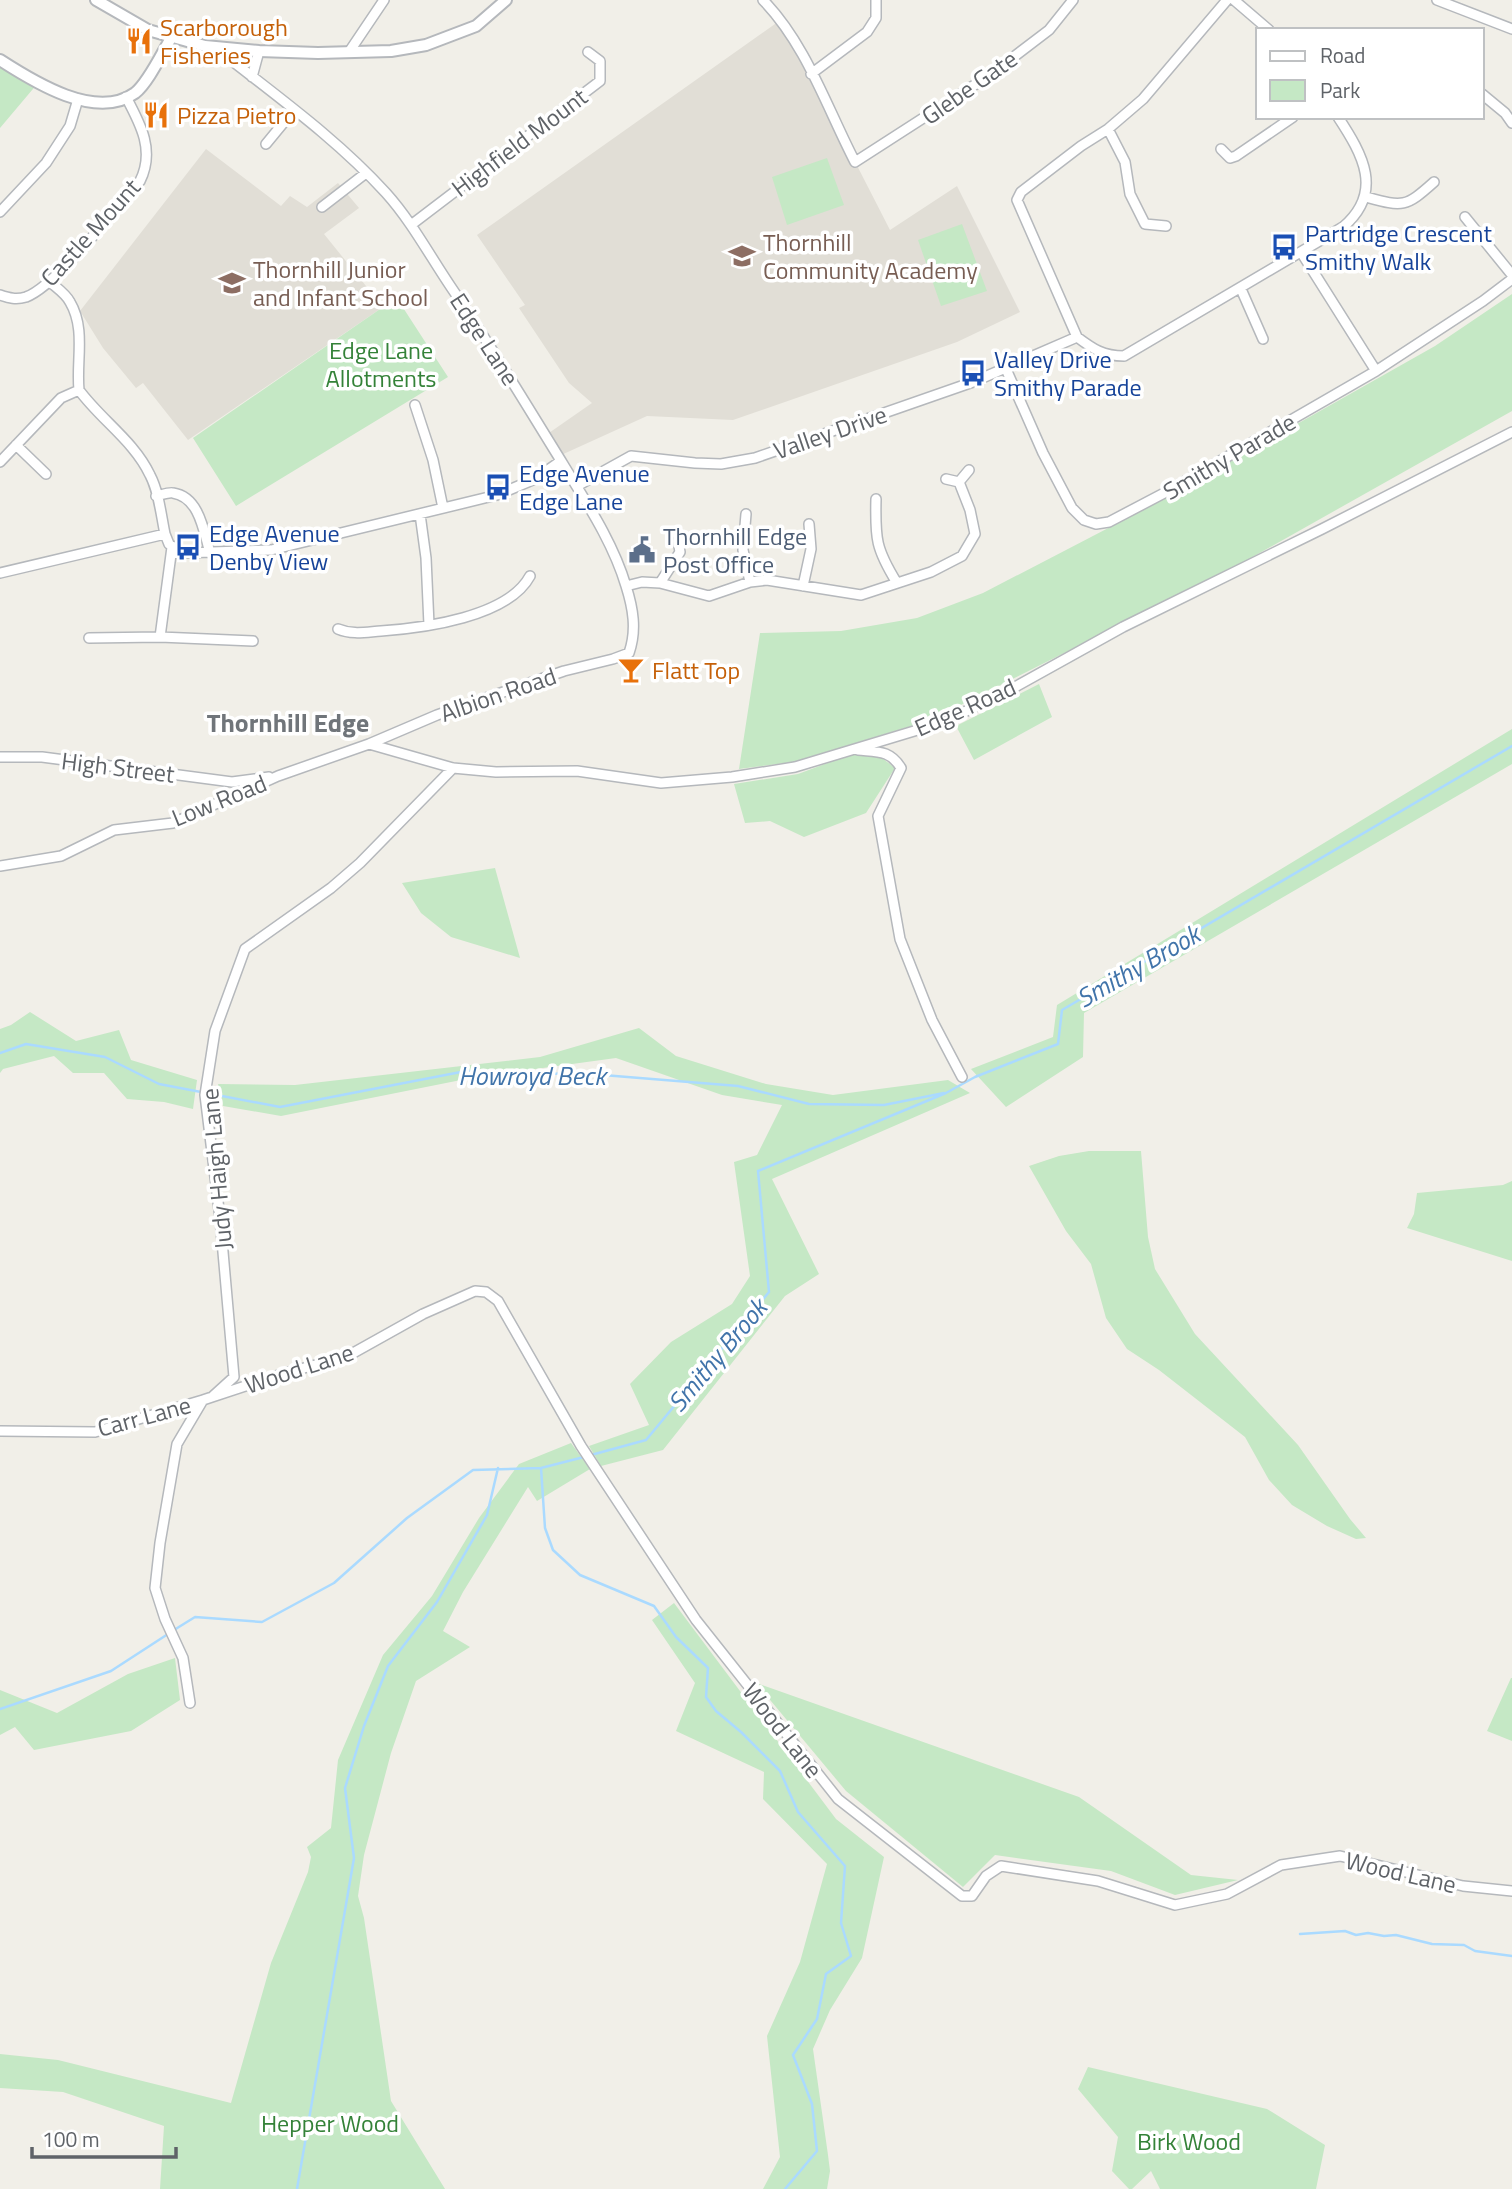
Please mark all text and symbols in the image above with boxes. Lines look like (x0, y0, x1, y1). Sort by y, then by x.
place label: Scarborough Fisheries (160, 9, 288, 73)
restaurant icon: Scarborough Fisheries (124, 26, 154, 56)
legend (1256, 28, 1484, 119)
text: Road (1320, 39, 1365, 71)
street label: Glebe Gate (914, 41, 1024, 133)
text: Park (1320, 74, 1360, 106)
street label: Highfield Mount (443, 78, 595, 205)
place label: Pizza Pietro (177, 97, 296, 133)
restaurant icon: Pizza Pietro (141, 100, 171, 130)
street label: Castle Mount (32, 170, 149, 294)
place label: Partridge Crescent Smithy Walk (1305, 215, 1492, 279)
place label: Thornhill Community Academy (763, 224, 978, 288)
bus stop icon: Partridge Crescent Smithy Walk (1269, 232, 1299, 262)
school or university icon: Thornhill Community Academy (727, 241, 757, 271)
place label: Thornhill Junior and Infant School (253, 251, 428, 315)
school or university icon: Thornhill Junior and Infant School (217, 268, 247, 298)
street label: Edge Lane (442, 286, 528, 392)
park label: Edge Lane Allotments (326, 332, 436, 396)
place label: Valley Drive Smithy Parade (994, 341, 1142, 405)
bus stop icon: Valley Drive Smithy Parade (958, 358, 988, 388)
street label: Valley Drive (768, 396, 892, 468)
street label: Smithy Parade (1156, 403, 1302, 509)
place label: Edge Avenue Edge Lane (519, 455, 650, 519)
bus stop icon: Edge Avenue Edge Lane (483, 472, 513, 502)
place label: Edge Avenue Denby View (209, 515, 340, 579)
place label: Thornhill Edge Post Office (663, 518, 807, 582)
bus stop icon: Edge Avenue Denby View (173, 532, 203, 562)
public building icon: Thornhill Edge Post Office (627, 535, 657, 565)
place label: Flatt Top (652, 652, 740, 688)
bar icon: Flatt Top (616, 655, 646, 685)
street label: Albion Road (435, 657, 561, 731)
street label: Edge Road (909, 669, 1021, 745)
district label: Thornhill Edge (207, 703, 369, 742)
street label: High Street (59, 742, 177, 792)
street label: Low Road (166, 765, 272, 835)
water label: Smithy Brook (1069, 913, 1210, 1017)
water label: Howroyd Beck (458, 1056, 609, 1095)
street label: Judy Haigh Lane (191, 1087, 241, 1251)
water label: Smithy Brook (658, 1287, 778, 1420)
street label: Wood Lane (240, 1333, 358, 1403)
street label: Carr Lane (93, 1386, 195, 1446)
street label: Wood Lane (734, 1675, 832, 1785)
street label: Wood Lane (1342, 1842, 1460, 1902)
park label: Hepper Wood (261, 2105, 399, 2141)
scale bar (32, 2116, 175, 2160)
text: 100 m (42, 2123, 99, 2155)
park label: Birk Wood (1137, 2123, 1241, 2159)

